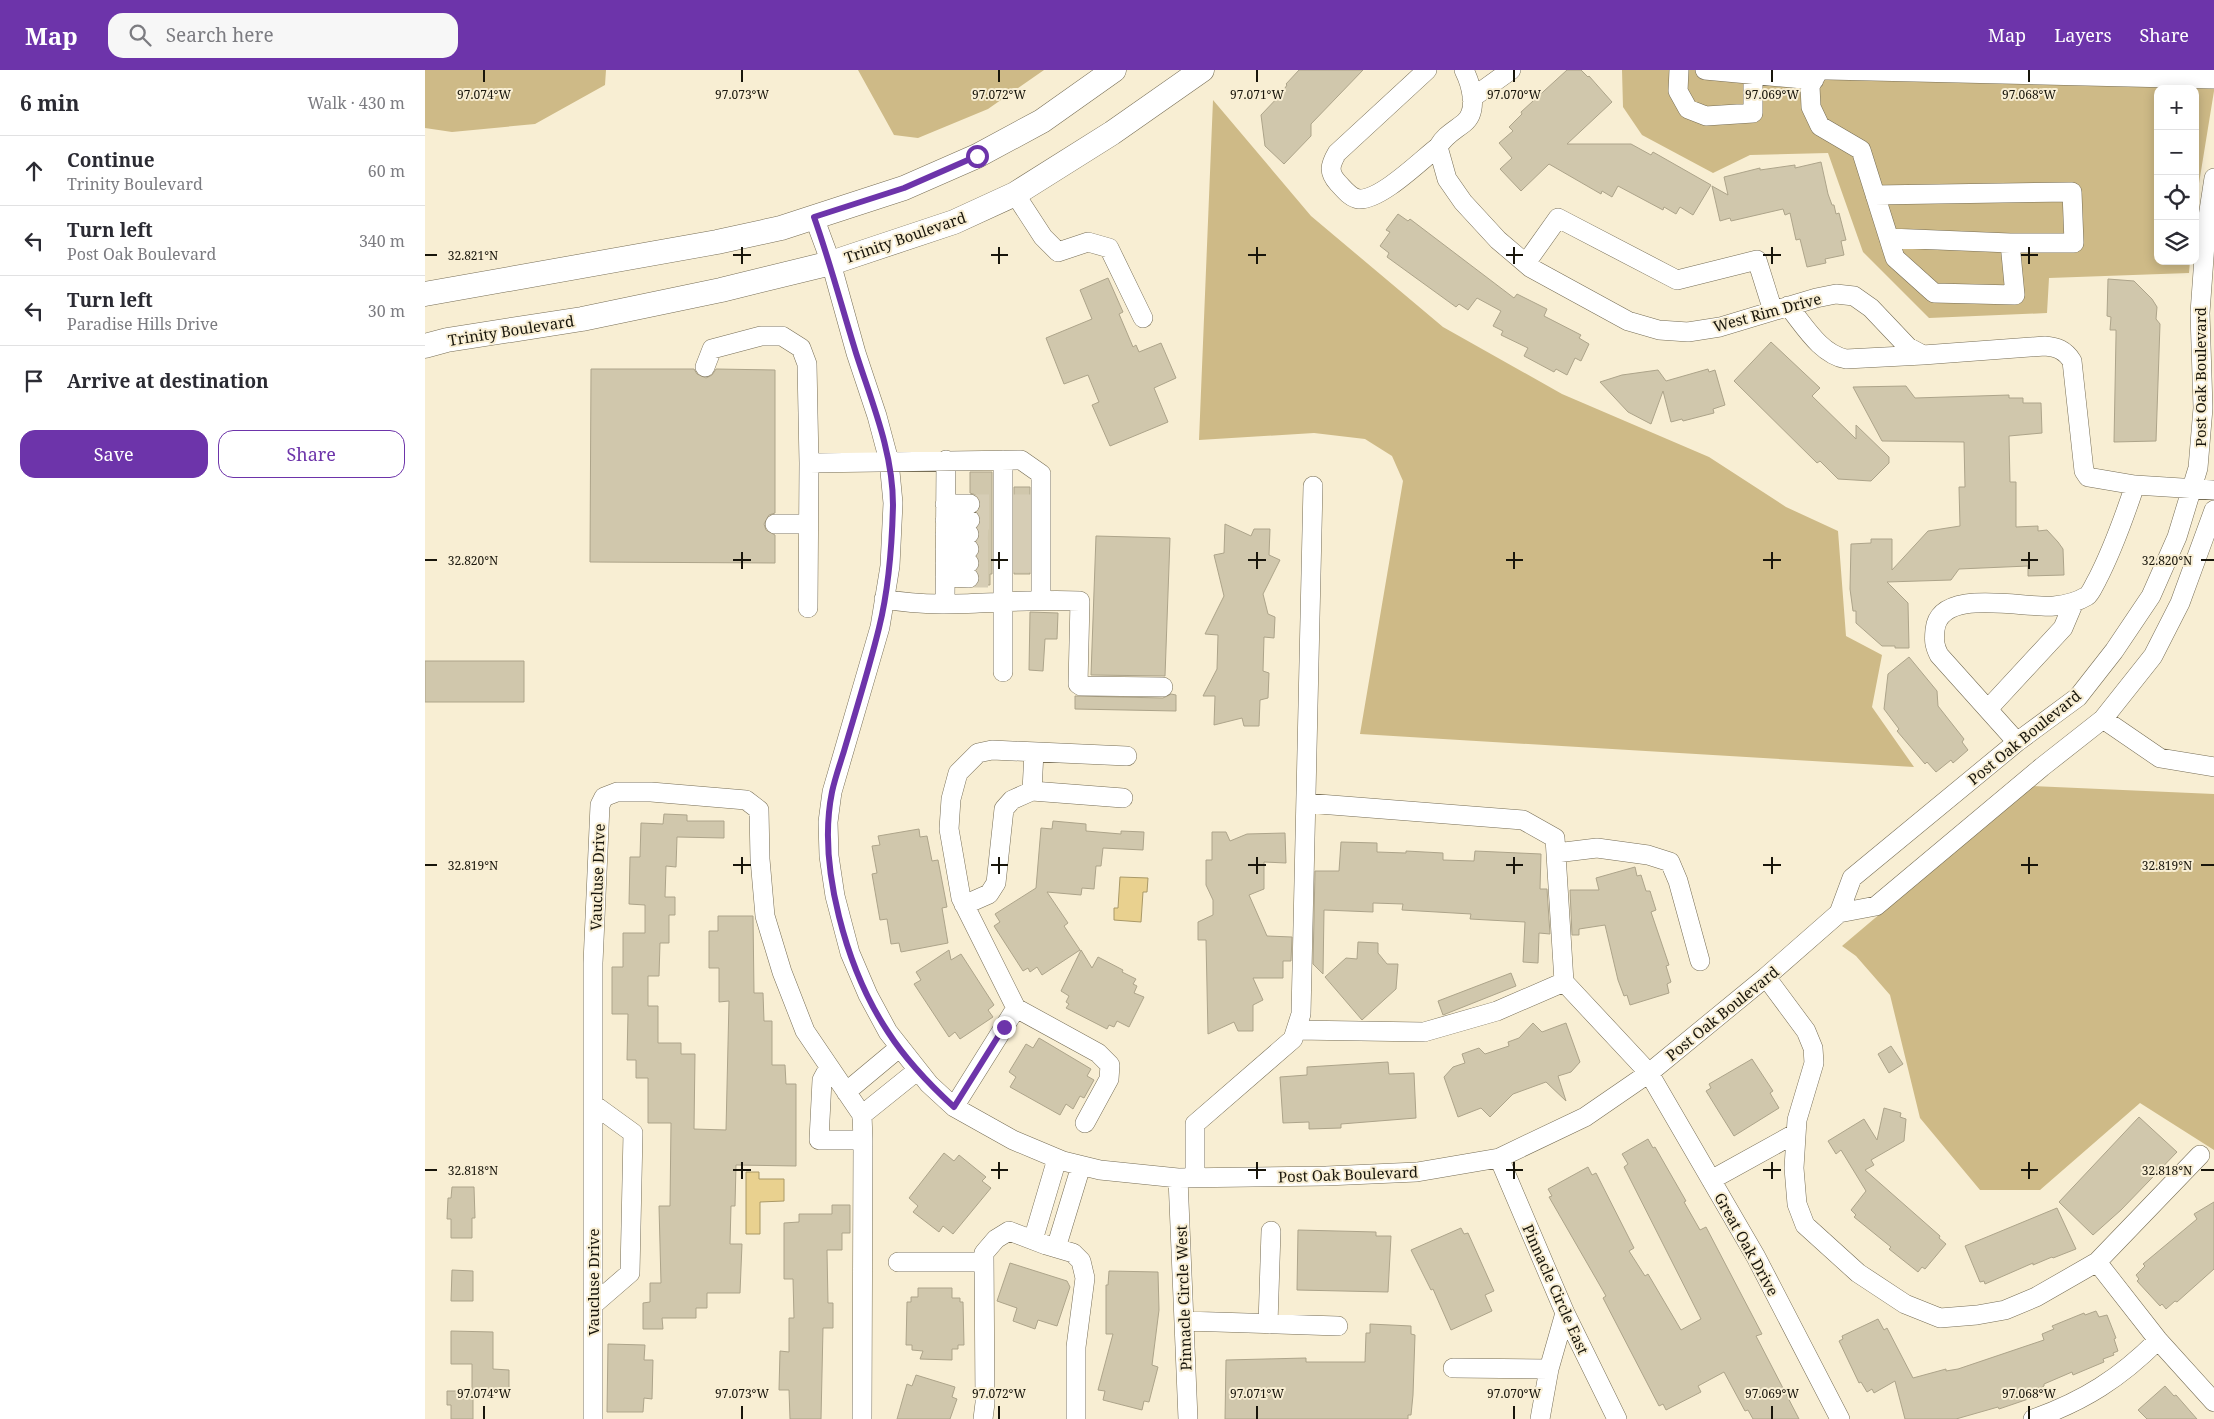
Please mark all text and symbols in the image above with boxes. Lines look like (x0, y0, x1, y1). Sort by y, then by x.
search box (108, 13, 458, 58)
text: Map (25, 19, 78, 52)
icon: search (126, 21, 154, 49)
text: Search here (166, 22, 274, 48)
text: Map (1988, 23, 2026, 47)
text: Layers (2054, 23, 2112, 47)
text: Share (2140, 23, 2189, 47)
map controls (2154, 85, 2199, 265)
button: + (2154, 85, 2199, 130)
text: 97.074°W (457, 86, 511, 103)
text: 97.073°W (715, 86, 769, 103)
text: 97.072°W (972, 86, 1026, 103)
text: 97.071°W (1230, 86, 1284, 103)
text: 97.070°W (1487, 86, 1541, 103)
text: 97.069°W (1745, 86, 1799, 103)
text: 97.068°W (2002, 86, 2056, 103)
text: 6 min (20, 89, 79, 117)
text: Walk · 430 m (308, 92, 405, 114)
button: − (2154, 130, 2199, 175)
route start (966, 145, 989, 168)
text: Continue (67, 147, 155, 173)
icon: ahead (20, 157, 48, 185)
text: 60 m (368, 160, 405, 182)
text: Trinity Boulevard (67, 173, 203, 195)
button: locate (2154, 175, 2199, 220)
street label: Trinity Boulevard (842, 207, 968, 267)
text: Turn left (67, 217, 153, 243)
button: layers (2154, 220, 2199, 265)
icon: left (20, 227, 48, 255)
text: 340 m (359, 230, 405, 252)
text: Post Oak Boulevard (67, 243, 216, 265)
text: 32.821°N (448, 247, 498, 264)
text: Turn left (67, 287, 153, 313)
street label: West Rim Drive (1711, 288, 1823, 336)
icon: left (20, 297, 48, 325)
text: 30 m (368, 300, 405, 322)
street label: Post Oak Boulevard (2190, 307, 2210, 447)
street label: Trinity Boulevard (447, 310, 575, 350)
text: Paradise Hills Drive (67, 313, 218, 335)
icon: arrive (20, 367, 48, 395)
text: Arrive at destination (67, 368, 269, 394)
button: Save (20, 430, 208, 478)
button: Share (218, 430, 405, 478)
text: 32.820°N (448, 552, 498, 569)
text: 32.820°N (2142, 552, 2192, 569)
street label: Post Oak Boulevard (1963, 685, 2085, 789)
street label: Vaucluse Drive (585, 823, 609, 931)
text: 32.819°N (448, 857, 498, 874)
text: 32.819°N (2142, 857, 2192, 874)
street label: Post Oak Boulevard (1661, 961, 1783, 1065)
route end (993, 1016, 1016, 1039)
text: 32.818°N (448, 1162, 498, 1179)
street label: Post Oak Boulevard (1278, 1162, 1418, 1186)
text: 32.818°N (2142, 1162, 2192, 1179)
street label: Great Oak Drive (1710, 1189, 1784, 1299)
street label: Pinnacle Circle East (1518, 1221, 1594, 1357)
street label: Pinnacle Circle West (1170, 1225, 1196, 1371)
street label: Vaucluse Drive (583, 1229, 603, 1335)
text: 97.074°W (457, 1385, 511, 1402)
text: 97.073°W (715, 1385, 769, 1402)
text: 97.072°W (972, 1385, 1026, 1402)
text: 97.071°W (1230, 1385, 1284, 1402)
text: 97.070°W (1487, 1385, 1541, 1402)
text: 97.069°W (1745, 1385, 1799, 1402)
text: 97.068°W (2002, 1385, 2056, 1402)

